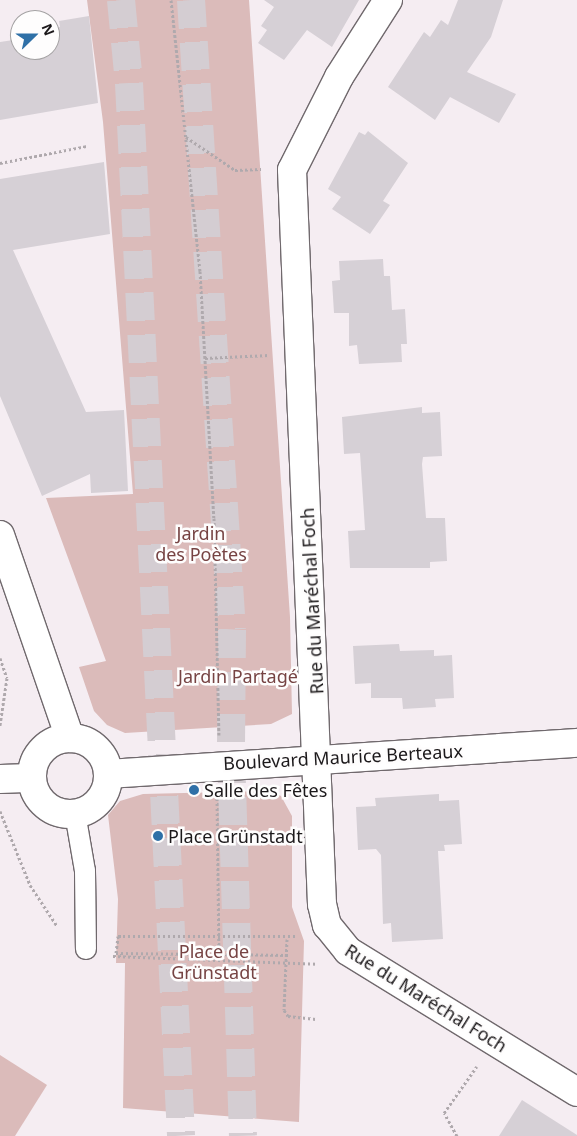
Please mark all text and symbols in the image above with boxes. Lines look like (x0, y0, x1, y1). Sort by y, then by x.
north arrow (10, 10, 60, 60)
text: N (37, 21, 59, 38)
street label: Rue du Maréchal Foch (296, 507, 328, 695)
park label: Jardin des Poètes (155, 523, 247, 566)
park label: Jardin Partagé (178, 665, 298, 687)
street label: Boulevard Maurice Berteaux (223, 740, 463, 774)
place label: Salle des Fêtes (204, 779, 327, 801)
marker: Salle des Fêtes (188, 784, 200, 796)
place label: Place Grünstadt (168, 825, 303, 847)
marker: Place Grünstadt (152, 830, 164, 842)
street label: Rue du Maréchal Foch (341, 939, 511, 1057)
park label: Place de Grünstadt (171, 941, 257, 984)

